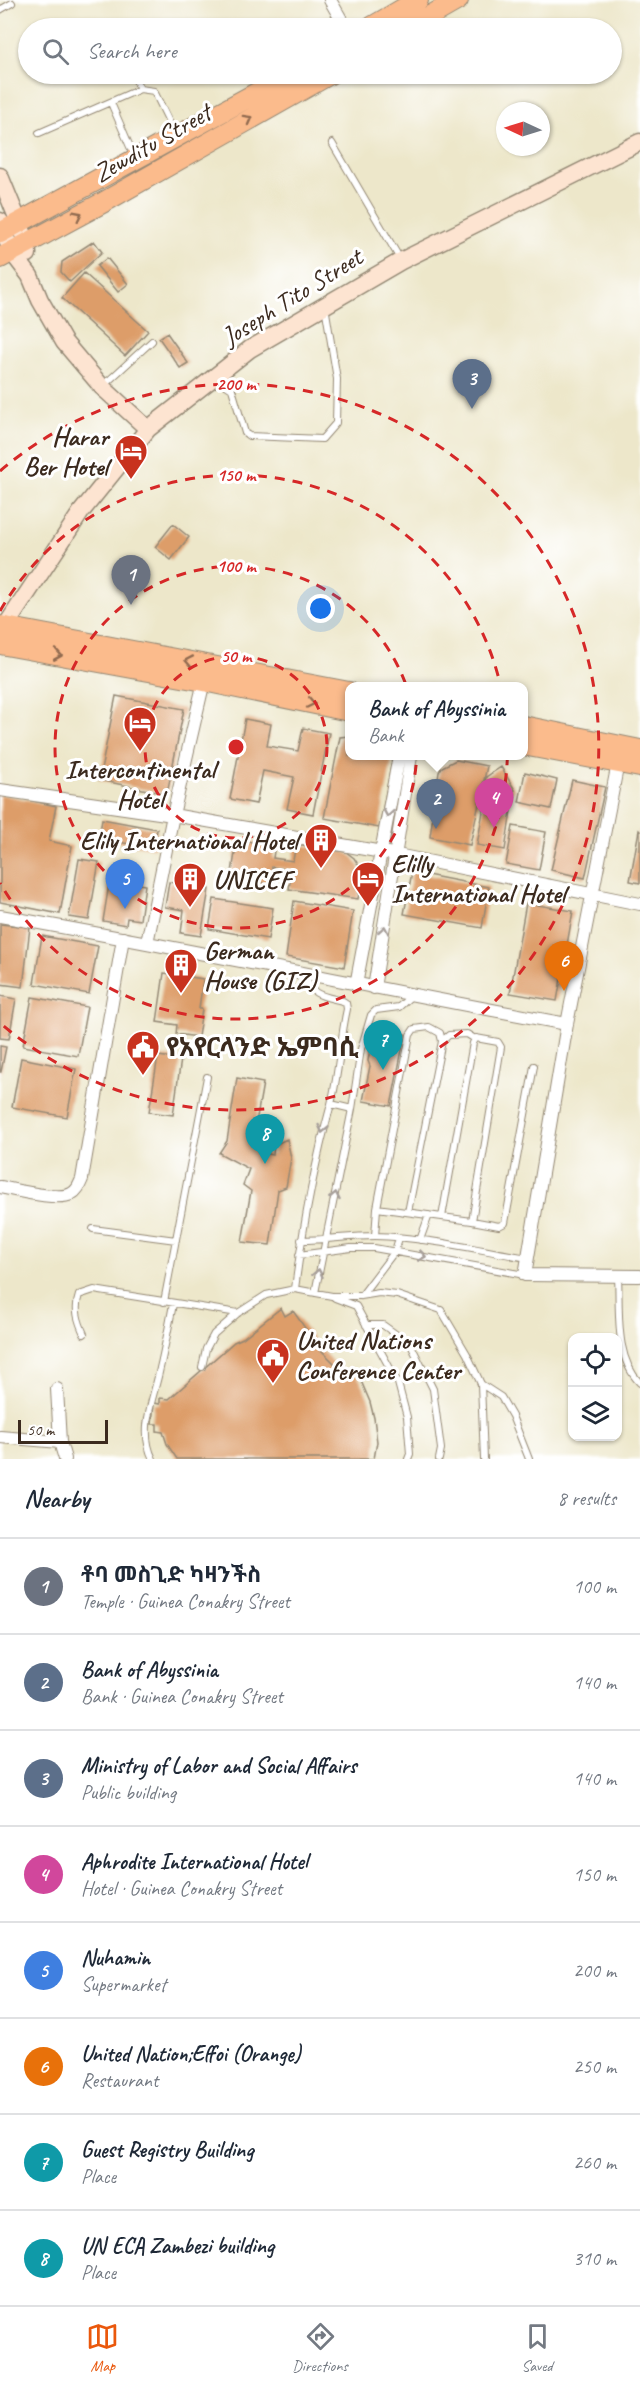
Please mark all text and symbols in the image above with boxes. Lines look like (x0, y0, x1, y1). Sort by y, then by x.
search box (18, 18, 622, 84)
icon: search (39, 35, 72, 68)
text: Search here (87, 37, 177, 65)
street label: Zewditu Street (87, 94, 220, 190)
north arrow (496, 102, 550, 156)
one-way arrow (242, 115, 252, 126)
one-way arrow (72, 211, 83, 223)
street label: Joseph Tito Street (214, 240, 370, 354)
pin: 3 (452, 360, 492, 409)
text: 200 m (217, 373, 257, 395)
place label: Harar Ber Hotel (24, 420, 113, 483)
hotel icon: Harar Ber Hotel (113, 433, 149, 480)
text: 150 m (217, 464, 257, 486)
text: 100 m (217, 555, 257, 577)
pin: 1 (112, 556, 150, 605)
your location (306, 594, 335, 623)
text: 50 m (221, 645, 253, 667)
one-way arrow (52, 648, 62, 661)
one-way arrow (184, 655, 194, 668)
popup (345, 682, 528, 760)
text: Bank of Abyssinia (368, 695, 505, 723)
one-way arrow (306, 696, 316, 709)
hotel icon: Intercontinental Hotel (122, 705, 158, 752)
text: Bank (368, 723, 404, 748)
centre of rings (226, 737, 246, 757)
place label: Intercontinental Hotel (65, 753, 220, 816)
pin: 4 (474, 778, 514, 828)
pin: 2 (416, 780, 456, 829)
one-way arrow (383, 808, 395, 818)
building icon: Elily International Hotel (303, 822, 339, 869)
place label: Elily International Hotel (80, 824, 303, 857)
place label: Elilly International Hotel (391, 847, 571, 910)
pin: 5 (106, 860, 144, 909)
hotel icon: Elilly International Hotel (350, 860, 386, 907)
building icon: UNICEF (172, 861, 208, 908)
place label: UNICEF (213, 863, 296, 896)
one-way arrow (377, 925, 390, 935)
place label: German House (GIZ) (204, 934, 319, 997)
pin: 6 (544, 942, 584, 991)
building icon: German House (GIZ) (163, 947, 199, 994)
pin: 7 (364, 1020, 403, 1070)
public building icon: የአየርላንድ ኤምባሲ (125, 1029, 161, 1076)
place label: የአየርላንድ ኤምባሲ (166, 1031, 359, 1064)
pin: 8 (246, 1114, 284, 1164)
one-way arrow (317, 1124, 330, 1134)
one-way arrow (328, 1192, 341, 1202)
one-way arrow (416, 1249, 426, 1262)
one-way arrow (311, 1268, 324, 1278)
place label: United Nations Conference Center (296, 1324, 463, 1387)
map controls (568, 1333, 622, 1441)
button: locate (568, 1333, 622, 1387)
public building icon: United Nations Conference Center (255, 1337, 291, 1384)
button: layers (568, 1387, 622, 1441)
scale bar (18, 1417, 108, 1444)
text: 50 m (27, 1420, 54, 1440)
text: Nearby (24, 1482, 89, 1515)
text: 8 results (557, 1486, 616, 1511)
text: ቶባ መስጊድ ካዛንችስ (81, 1561, 261, 1589)
text: 1 (39, 1574, 48, 1599)
text: 100 m (573, 1574, 616, 1599)
text: Temple · Guinea Conakry Street (81, 1589, 290, 1614)
text: Bank of Abyssinia (81, 1656, 218, 1684)
text: 2 (39, 1670, 48, 1695)
text: 140 m (573, 1670, 616, 1695)
text: Bank · Guinea Conakry Street (81, 1684, 283, 1709)
text: Ministry of Labor and Social Affairs (81, 1752, 357, 1780)
text: 3 (39, 1766, 48, 1791)
text: 140 m (573, 1766, 616, 1791)
text: Public building (81, 1780, 176, 1805)
text: Aphrodite International Hotel (81, 1848, 308, 1876)
text: 4 (39, 1862, 48, 1887)
text: 150 m (573, 1862, 616, 1887)
text: Hotel · Guinea Conakry Street (81, 1876, 282, 1901)
text: Nuhamin (81, 1944, 150, 1972)
text: 5 (39, 1958, 48, 1983)
text: 200 m (573, 1958, 616, 1983)
text: Supermarket (81, 1972, 166, 1997)
text: United Nation;Effoi (Orange) (81, 2040, 301, 2068)
text: 6 (39, 2054, 48, 2079)
text: 250 m (573, 2054, 616, 2079)
text: Restaurant (81, 2068, 158, 2093)
text: Guest Registry Building (81, 2136, 253, 2164)
text: 7 (39, 2150, 48, 2175)
text: 260 m (573, 2150, 616, 2175)
text: Place (81, 2164, 116, 2189)
text: UN ECA Zambezi building (81, 2232, 274, 2260)
text: 8 (39, 2246, 48, 2271)
text: 310 m (573, 2246, 616, 2271)
text: Place (81, 2260, 116, 2285)
tab: Map (86, 2320, 119, 2376)
tab: Directions (292, 2320, 348, 2376)
tab: Saved (521, 2320, 554, 2376)

